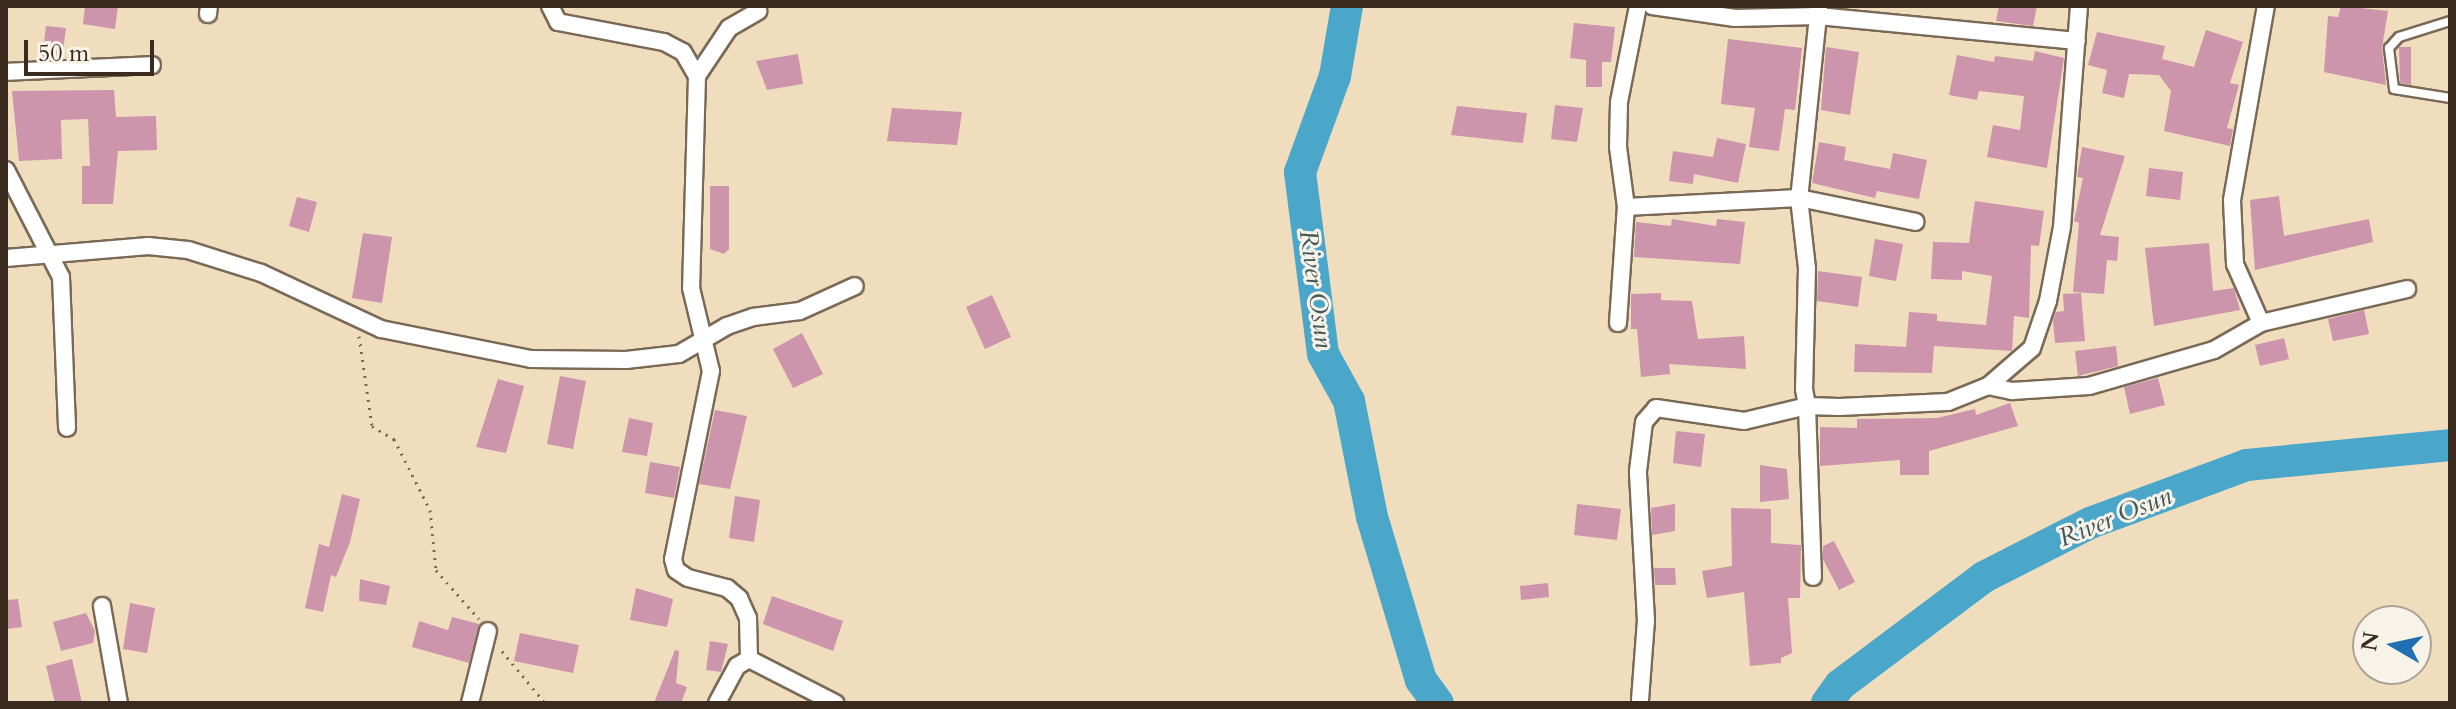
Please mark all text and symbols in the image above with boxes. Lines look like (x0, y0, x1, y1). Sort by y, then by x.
scale bar (28, 24, 158, 74)
text: 50 m (38, 37, 89, 70)
water label: River Osun (1292, 228, 1340, 350)
water label: River Osun (2054, 480, 2176, 554)
north arrow (2352, 605, 2432, 685)
text: N (2354, 630, 2387, 653)

